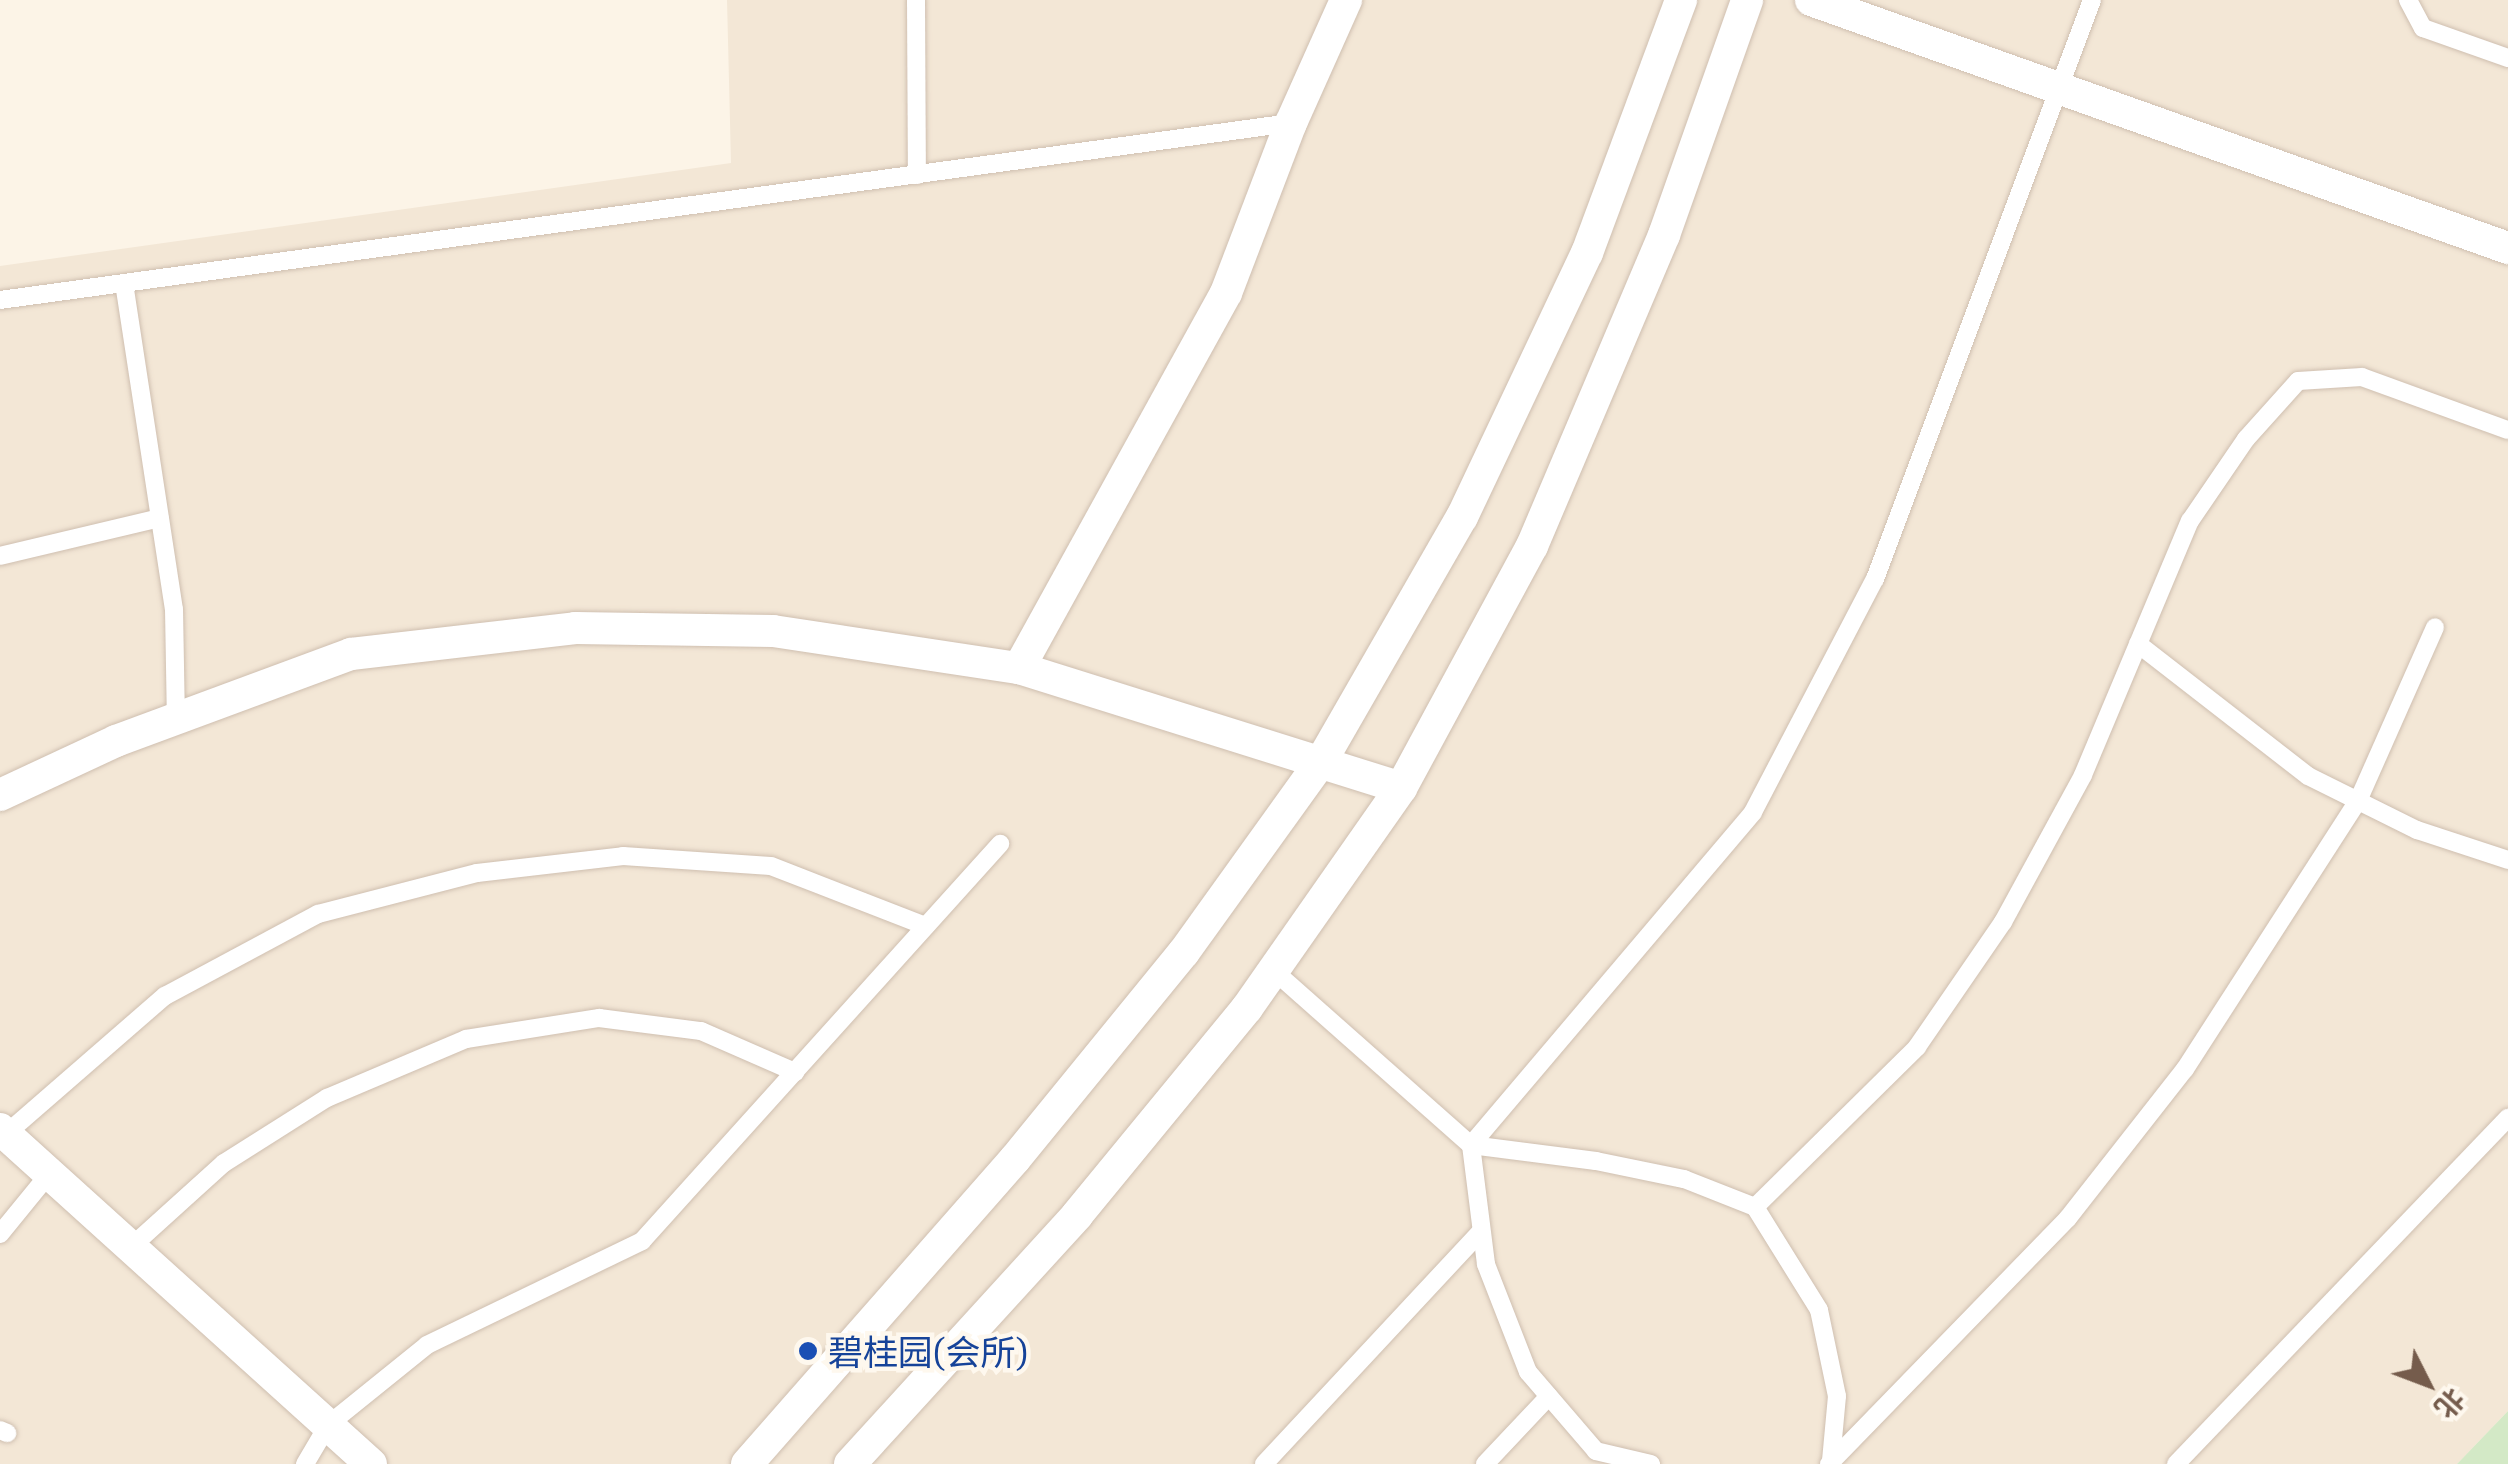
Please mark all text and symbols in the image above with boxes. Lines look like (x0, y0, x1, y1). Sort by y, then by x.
place label: 碧桂园(会所) (828, 1330, 1028, 1372)
north arrow (2378, 1334, 2478, 1434)
marker: 碧桂园(会所) (797, 1340, 819, 1362)
text: 北 (2428, 1382, 2472, 1426)

